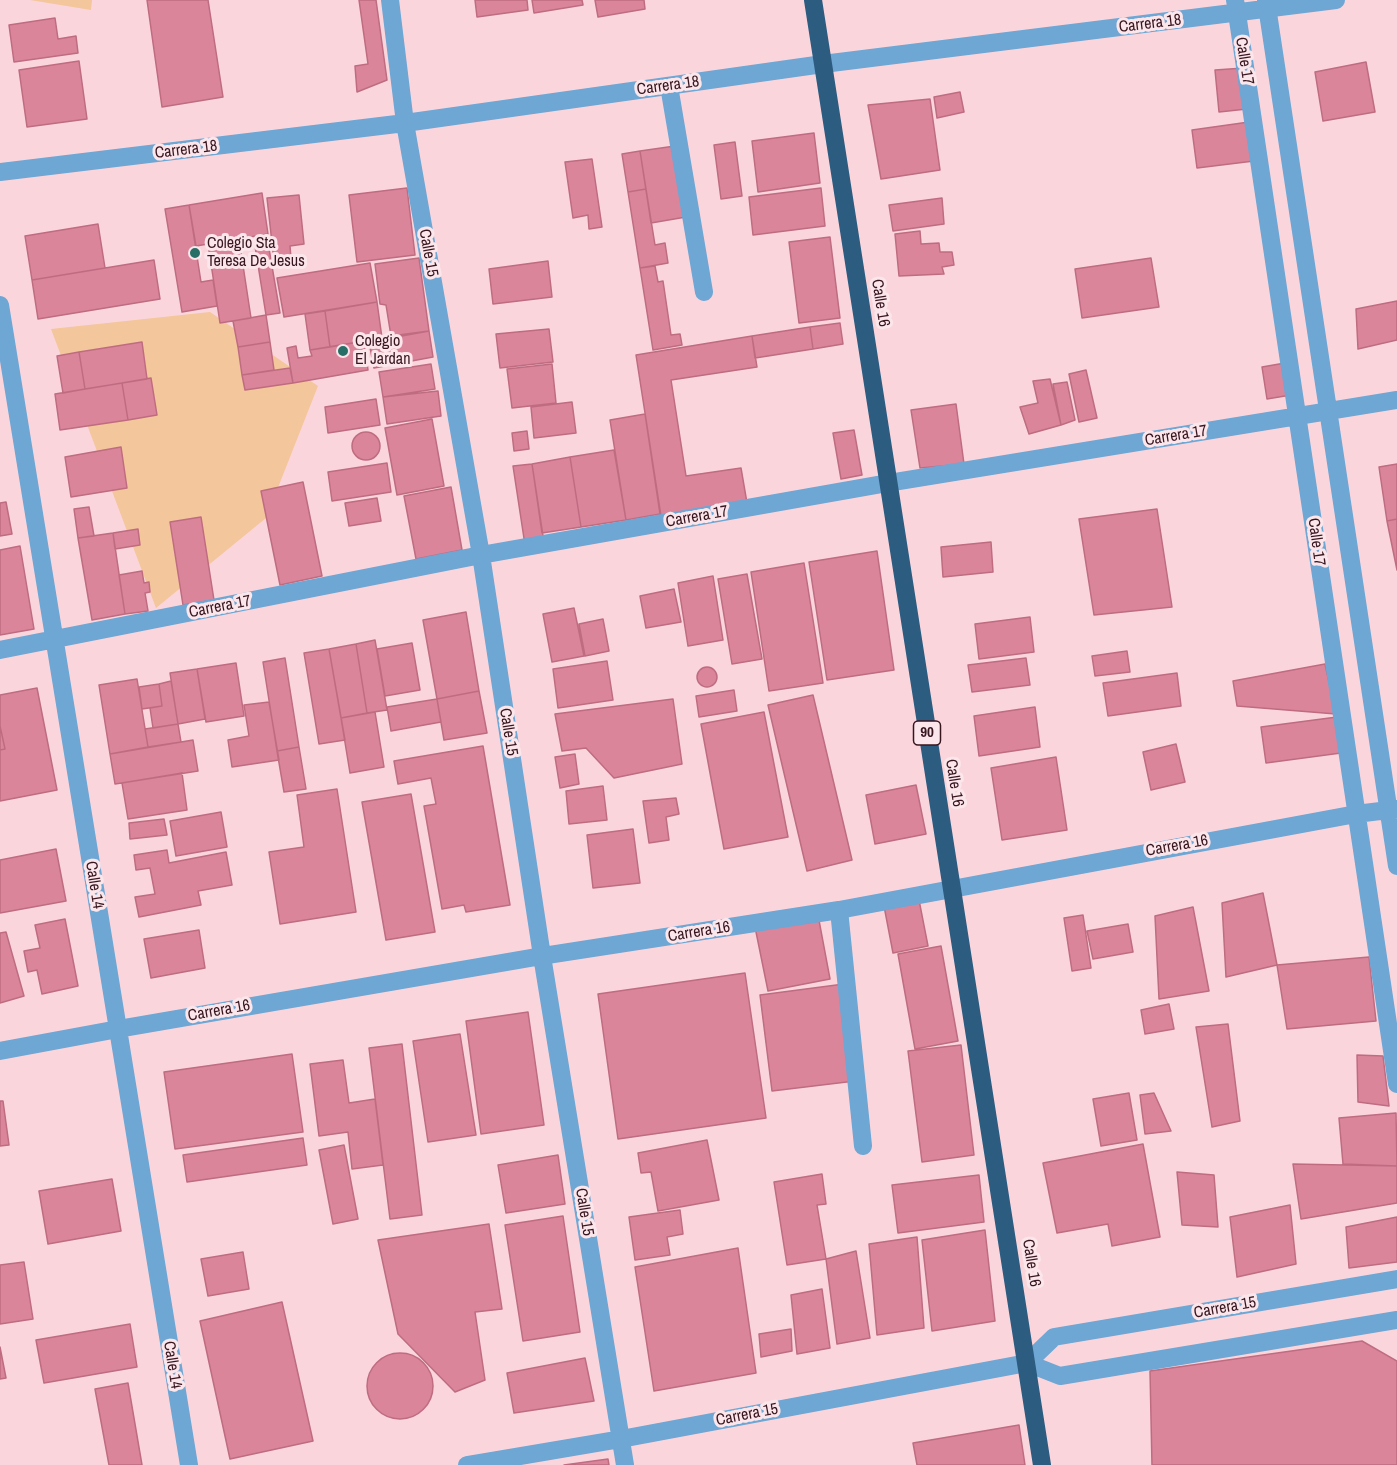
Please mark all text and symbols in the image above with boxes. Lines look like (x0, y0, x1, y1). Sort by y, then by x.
street label: Carrera 18 (1118, 11, 1182, 37)
street label: Calle 17 (1231, 36, 1257, 86)
street label: Carrera 18 (636, 72, 700, 100)
street label: Carrera 18 (154, 137, 218, 163)
street label: Calle 15 (414, 228, 442, 278)
place label: Colegio Sta Teresa De Jesus (207, 234, 305, 272)
marker: Colegio Sta Teresa De Jesus (188, 246, 202, 260)
street label: Calle 16 (867, 278, 893, 328)
place label: Colegio El Jardan (355, 332, 410, 370)
marker: Colegio El Jardan (336, 344, 350, 358)
street label: Carrera 17 (1144, 422, 1208, 450)
street label: Carrera 17 (664, 502, 730, 532)
street label: Calle 17 (1303, 517, 1329, 567)
street label: Carrera 17 (187, 592, 253, 622)
street label: Calle 15 (495, 707, 521, 757)
road number: 90 (914, 721, 940, 745)
street label: Calle 16 (941, 758, 967, 808)
street label: Carrera 16 (1144, 831, 1210, 861)
street label: Calle 14 (81, 860, 107, 910)
street label: Carrera 16 (667, 918, 731, 946)
street label: Carrera 16 (186, 996, 252, 1026)
street label: Calle 15 (571, 1187, 597, 1237)
street label: Calle 16 (1018, 1238, 1044, 1288)
street label: Carrera 15 (1192, 1293, 1258, 1323)
street label: Calle 14 (159, 1340, 185, 1390)
street label: Carrera 15 (714, 1400, 780, 1430)

